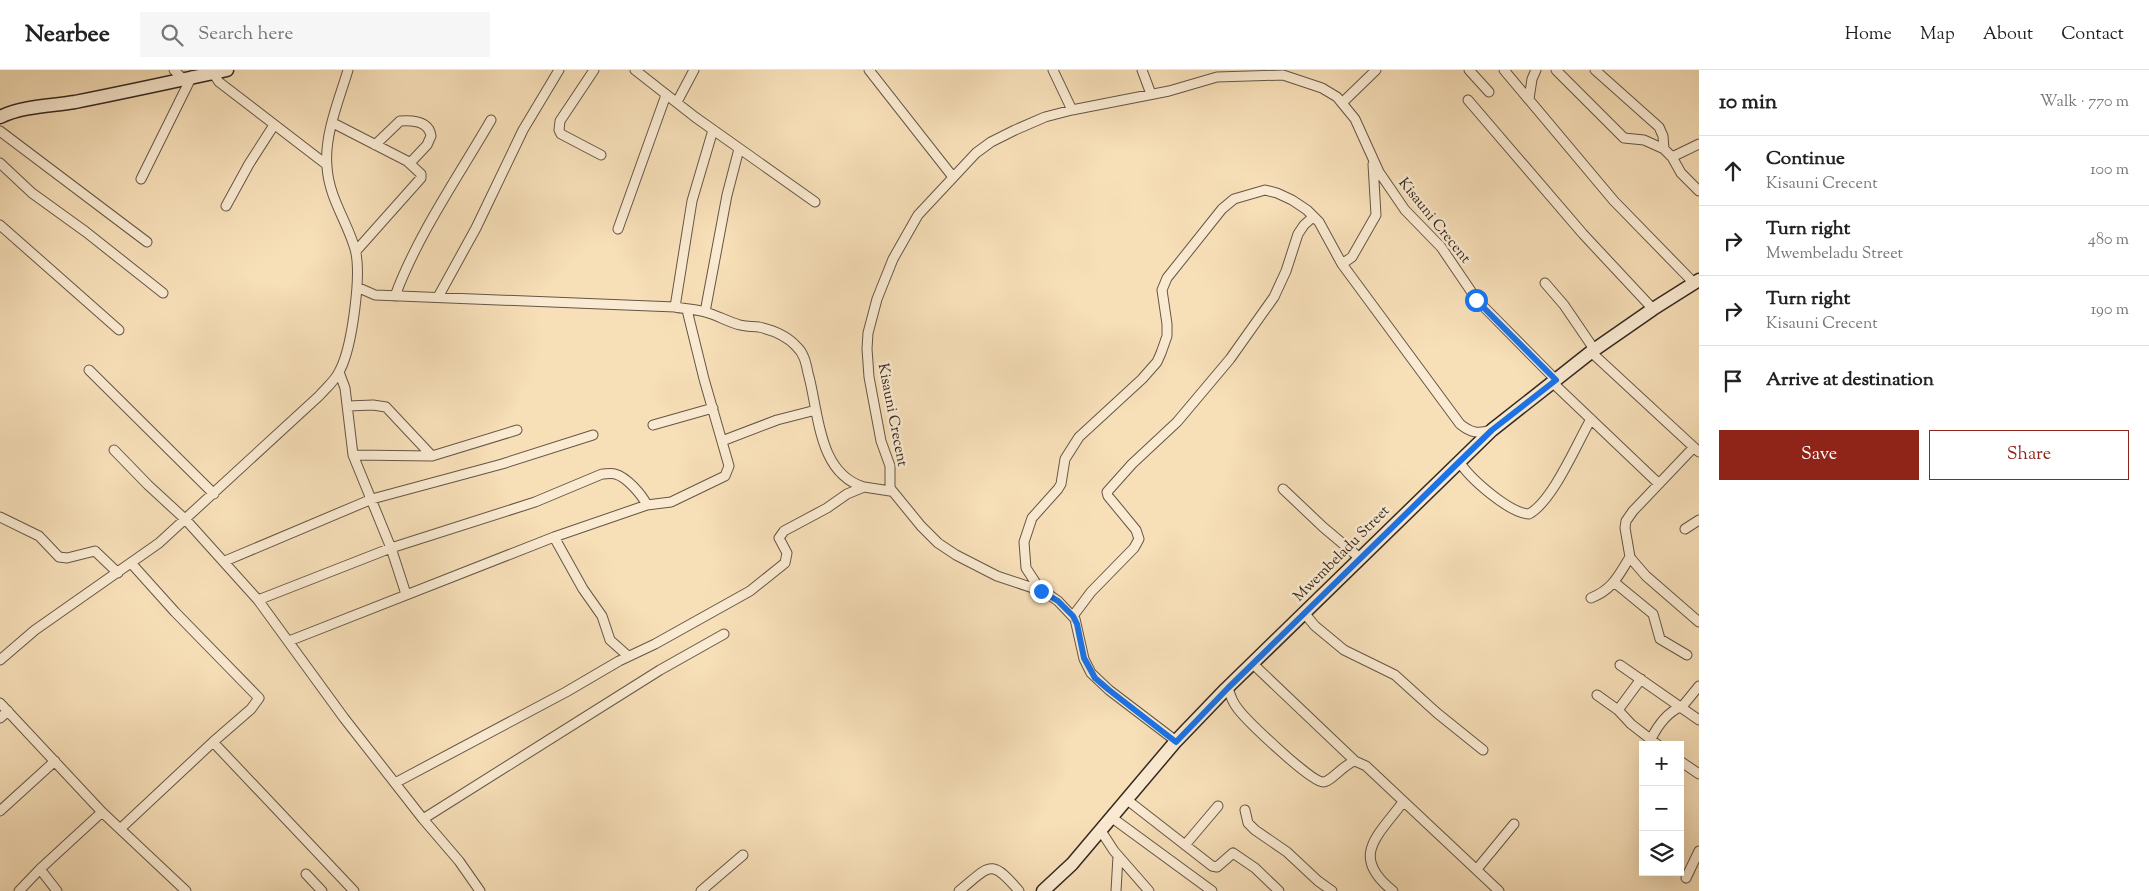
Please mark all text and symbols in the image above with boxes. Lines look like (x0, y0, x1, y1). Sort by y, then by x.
search box (140, 12, 490, 57)
text: Nearbee (25, 18, 110, 52)
icon: search (158, 21, 186, 49)
text: Search here (198, 21, 293, 48)
text: Home (1845, 22, 1892, 48)
text: Map (1920, 22, 1955, 48)
text: About (1983, 22, 2033, 48)
text: Contact (2061, 22, 2124, 48)
text: 10 min (1719, 88, 1777, 118)
text: Walk · 770 m (2040, 91, 2129, 114)
text: Continue (1766, 146, 1845, 173)
icon: ahead (1719, 157, 1747, 185)
text: 100 m (2090, 159, 2129, 182)
text: Kisauni Crecent (1766, 173, 1878, 196)
street label: Kisauni Crecent (1393, 174, 1475, 268)
text: Turn right (1766, 216, 1850, 243)
icon: right (1719, 227, 1747, 255)
text: 480 m (2088, 229, 2129, 252)
text: Mwembeladu Street (1766, 243, 1903, 266)
text: Turn right (1766, 286, 1850, 313)
route start (1465, 289, 1488, 312)
icon: right (1719, 297, 1747, 325)
text: 190 m (2091, 299, 2129, 322)
text: Kisauni Crecent (1766, 313, 1878, 336)
street label: Kisauni Crecent (872, 362, 912, 468)
icon: arrive (1719, 367, 1747, 395)
text: Arrive at destination (1766, 367, 1934, 394)
button: Save (1719, 430, 1919, 480)
button: Share (1929, 430, 2129, 480)
street label: Mwembeladu Street (1289, 501, 1395, 607)
route end (1030, 580, 1053, 603)
map controls (1639, 741, 1684, 876)
button: + (1639, 741, 1684, 786)
button: − (1639, 786, 1684, 831)
button: layers (1639, 831, 1684, 876)

